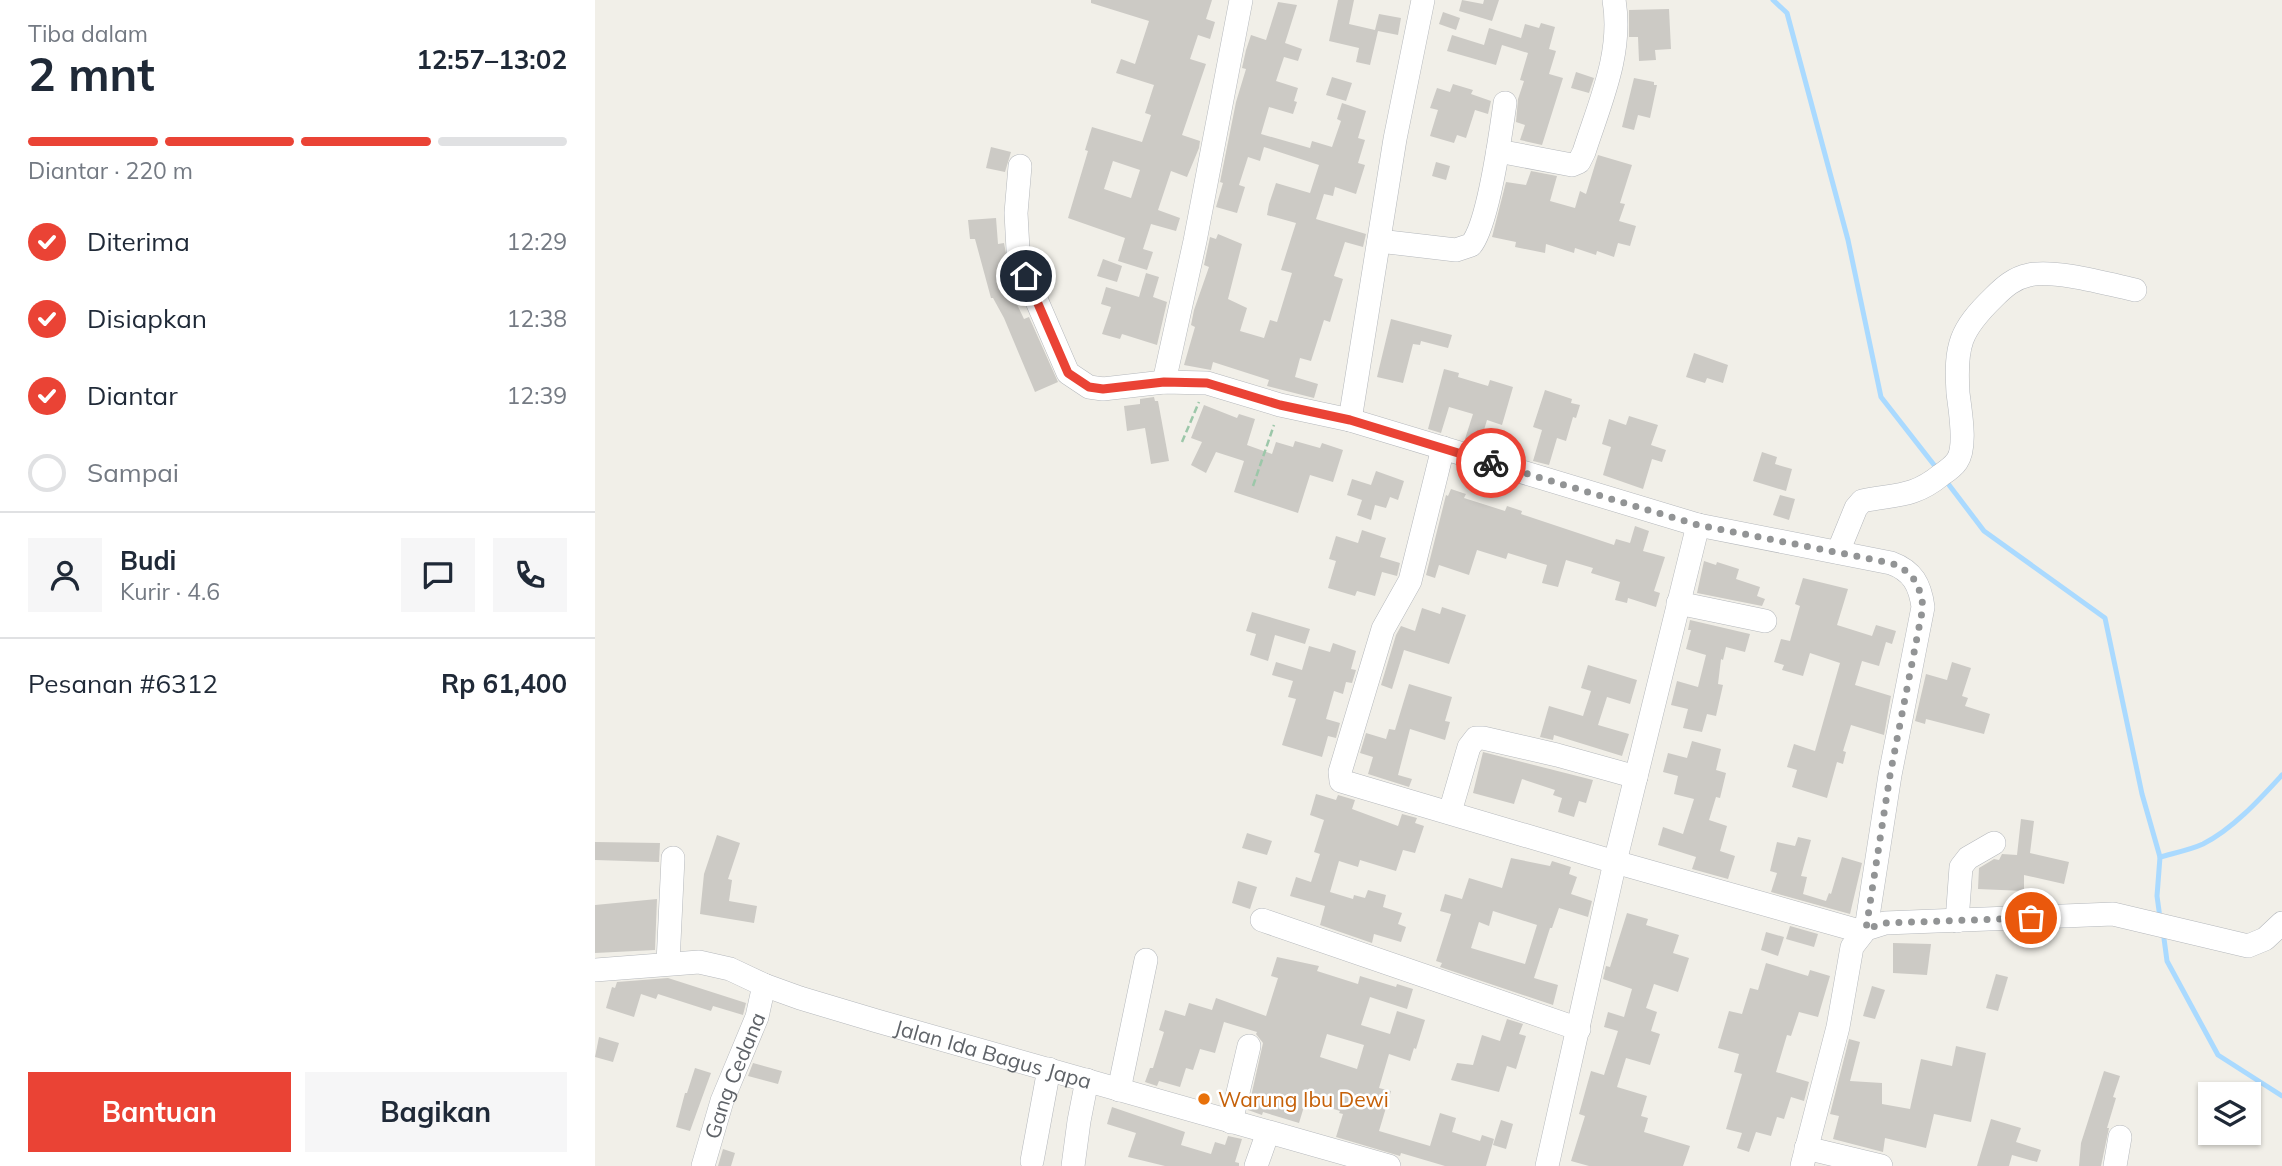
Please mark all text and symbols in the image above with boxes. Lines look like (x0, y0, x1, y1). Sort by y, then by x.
text: Tiba dalam (28, 19, 148, 48)
text: 12:57–13:02 (416, 43, 567, 76)
text: 2 mnt (28, 45, 155, 103)
text: Diantar · 220 m (28, 156, 193, 185)
icon: check (28, 223, 66, 261)
text: Diterima (87, 225, 190, 258)
text: 12:29 (507, 227, 567, 256)
pin (996, 246, 1056, 306)
icon: home (1007, 257, 1045, 295)
icon: check (28, 300, 66, 338)
text: Disiapkan (87, 302, 207, 335)
text: 12:38 (507, 304, 567, 333)
icon: check (28, 377, 66, 415)
text: Diantar (87, 379, 178, 412)
text: 12:39 (507, 381, 567, 410)
courier (1456, 428, 1526, 498)
icon: bike (1472, 444, 1510, 482)
text: Sampai (87, 456, 179, 489)
button: person (28, 538, 102, 612)
button: chat (401, 538, 475, 612)
button: phone (493, 538, 567, 612)
text: Budi (120, 544, 176, 577)
text: Kurir · 4.6 (120, 577, 220, 606)
text: Pesanan #6312 (28, 667, 218, 700)
text: Rp 61,400 (441, 667, 567, 700)
pin (2001, 888, 2061, 948)
icon: bag (2012, 899, 2050, 937)
street label: Gang Cedana (699, 1008, 771, 1142)
street label: Jalan Ida Bagus Japa (892, 1014, 1095, 1094)
button: Bantuan (28, 1072, 291, 1152)
button: Bagikan (305, 1072, 567, 1152)
map controls (2198, 1082, 2261, 1145)
button: layers (2198, 1082, 2261, 1145)
place label: Warung Ibu Dewi (1218, 1086, 1389, 1112)
marker: Warung Ibu Dewi (1196, 1091, 1212, 1107)

